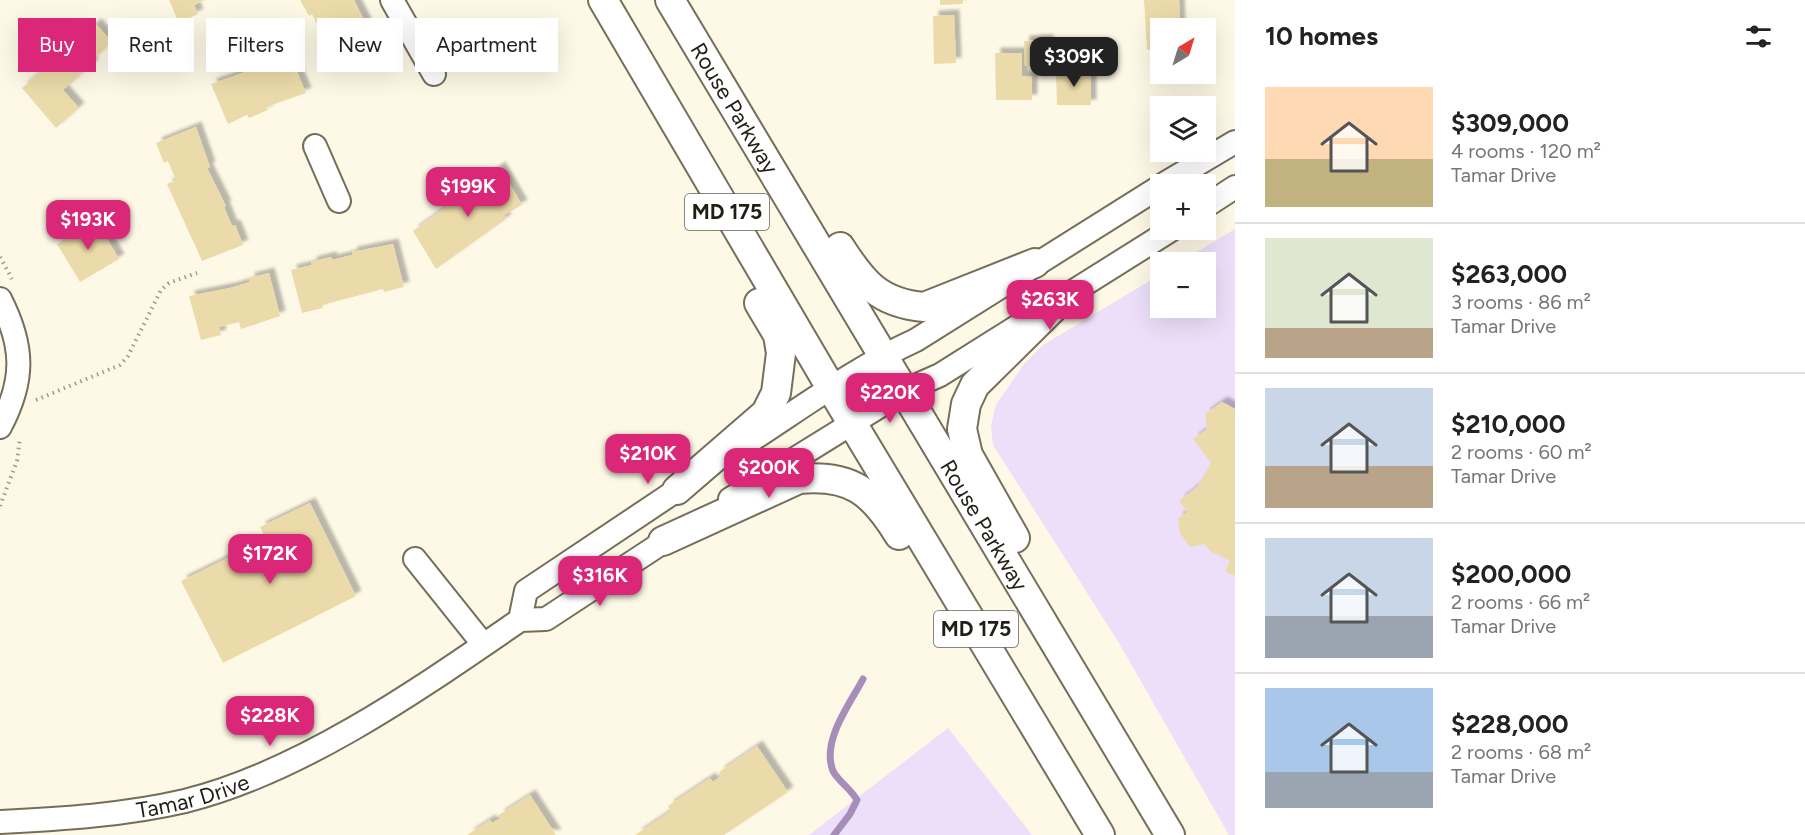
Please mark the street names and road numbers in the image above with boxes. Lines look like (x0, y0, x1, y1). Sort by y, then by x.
street label: Rouse Parkway (685, 38, 784, 179)
road number: MD 175 (685, 194, 769, 230)
street label: Rouse Parkway (934, 455, 1034, 596)
road number: MD 175 (934, 611, 1018, 647)
street label: Tamar Drive (135, 768, 253, 824)

